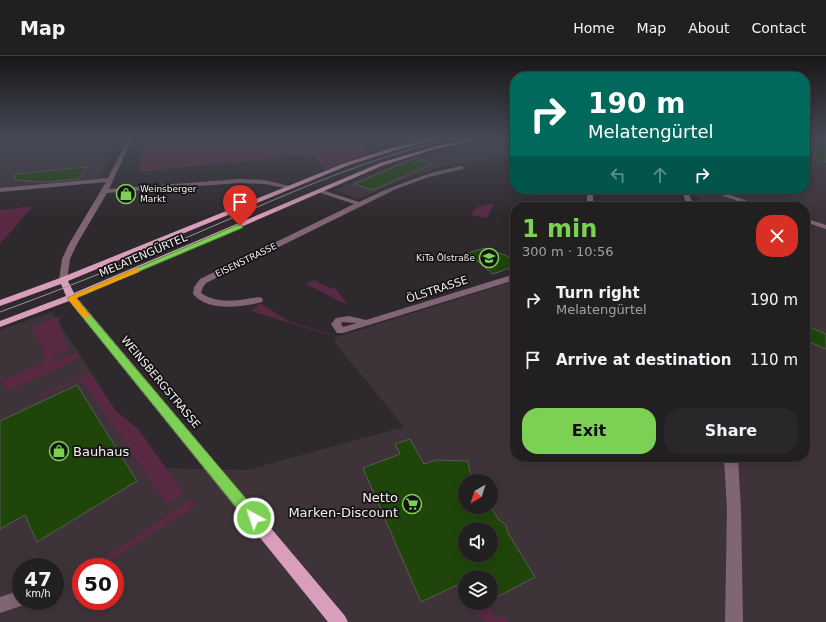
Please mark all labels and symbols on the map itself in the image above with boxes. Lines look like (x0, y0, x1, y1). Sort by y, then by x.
shop icon: Weinsberger Markt (115, 183, 137, 205)
place label: Weinsberger Markt (140, 184, 197, 204)
pin (223, 185, 257, 226)
street label: MELATENGÜRTEL (97, 231, 190, 280)
street label: EISENSTRASSE (214, 241, 279, 279)
school or university icon: KiTa Ölstraße (478, 247, 500, 269)
place label: KiTa Ölstraße (416, 253, 475, 263)
street label: ÖLSTRASSE (405, 273, 470, 306)
street label: WEINSBERGSTRASSE (118, 334, 203, 431)
shop icon: Bauhaus (48, 440, 70, 462)
place label: Bauhaus (73, 444, 130, 459)
north arrow (458, 474, 498, 514)
place label: Netto Marken-Discount (288, 490, 398, 520)
supermarket icon: Netto Marken-Discount (401, 493, 423, 515)
position arrow (233, 497, 275, 539)
speed limit sign: 50 (72, 558, 124, 610)

